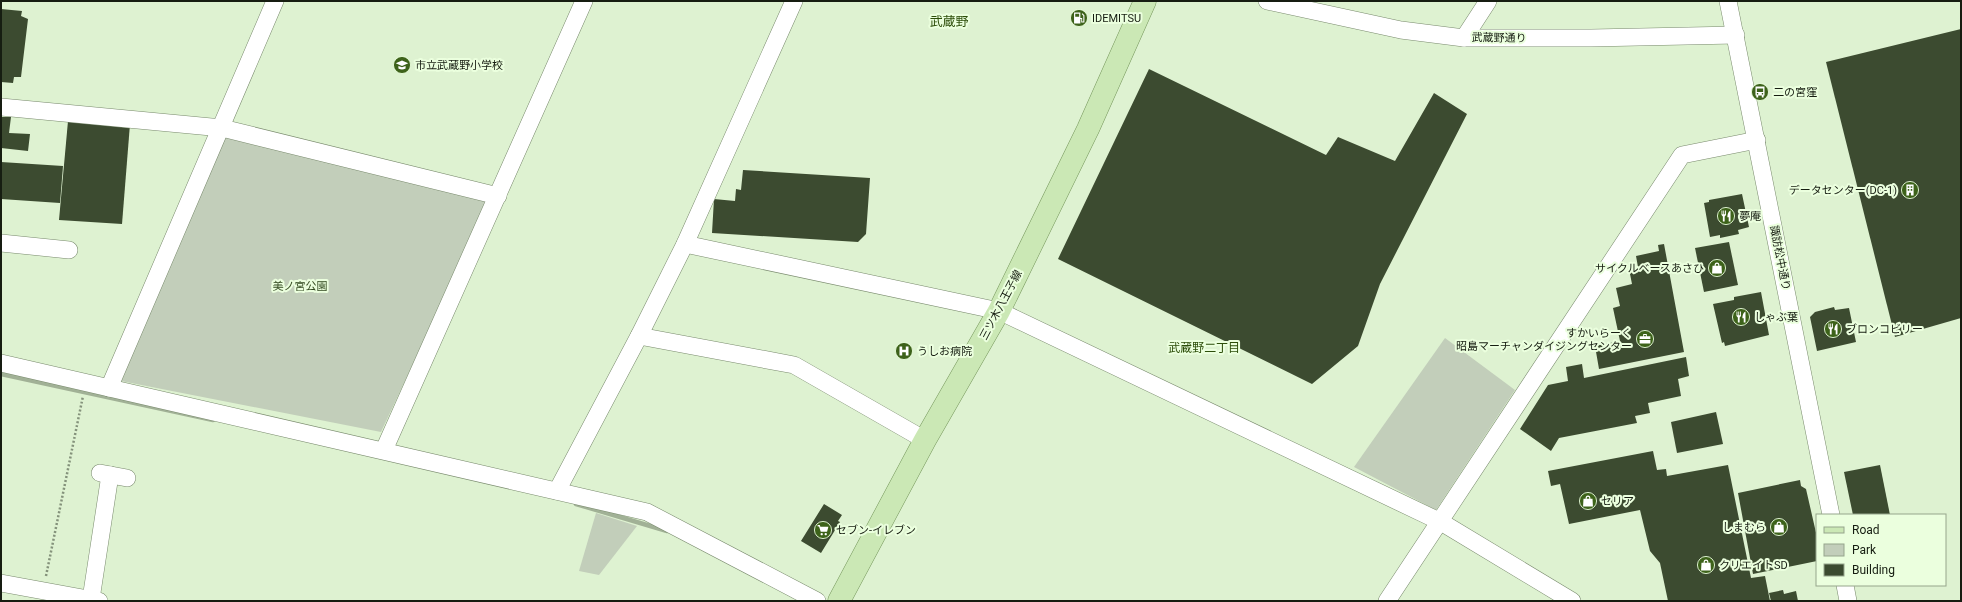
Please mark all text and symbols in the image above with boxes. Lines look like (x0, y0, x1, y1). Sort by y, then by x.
fuel station icon: IDEMITSU (1069, 8, 1089, 28)
place label: IDEMITSU (1092, 12, 1141, 25)
district label: 武蔵野 (929, 14, 969, 29)
street label: 武蔵野通り (1471, 31, 1527, 45)
school or university icon: 市立武蔵野小学校 (392, 55, 412, 75)
place label: 市立武蔵野小学校 (415, 59, 503, 72)
bus stop icon: 二の宮窪 (1750, 82, 1770, 102)
place label: 二の宮窪 (1773, 86, 1817, 99)
building icon: データセンター(DC-1) (1900, 180, 1920, 200)
place label: データセンター(DC-1) (1789, 184, 1897, 197)
restaurant icon: 夢庵 (1716, 206, 1736, 226)
place label: 夢庵 (1739, 210, 1761, 223)
street label: 諏訪松中通り (1767, 224, 1793, 292)
shop icon: サイクルベースあさひ (1707, 258, 1727, 278)
place label: サイクルベースあさひ (1595, 262, 1704, 275)
street label: 三ツ木八王子線 (977, 268, 1025, 342)
park label: 美ノ宮公園 (273, 280, 328, 293)
restaurant icon: しゃぶ葉 (1731, 307, 1751, 327)
place label: しゃぶ葉 (1754, 311, 1798, 324)
restaurant icon: ブロンコビリー (1823, 319, 1843, 339)
place label: ブロンコビリー (1846, 323, 1923, 336)
place label: すかいらーく 昭島マーチャンダイジングセンター (1456, 327, 1632, 353)
office icon: すかいらーく 昭島マーチャンダイジングセンター (1635, 329, 1655, 349)
hospital icon: うしお病院 (894, 341, 914, 361)
district label: 武蔵野二丁目 (1168, 341, 1240, 355)
place label: うしお病院 (917, 345, 972, 358)
shop icon: セリア (1578, 491, 1598, 511)
place label: セリア (1601, 495, 1634, 508)
legend (1816, 514, 1946, 586)
shop icon: しまむら (1769, 517, 1789, 537)
supermarket icon: セブン-イレブン (813, 520, 833, 540)
place label: しまむら (1722, 521, 1766, 534)
text: Road (1852, 523, 1880, 537)
place label: セブン-イレブン (836, 524, 916, 537)
text: Park (1852, 543, 1877, 557)
shop icon: クリエイトSD (1696, 555, 1716, 575)
place label: クリエイトSD (1719, 559, 1788, 572)
text: Building (1852, 563, 1895, 577)

